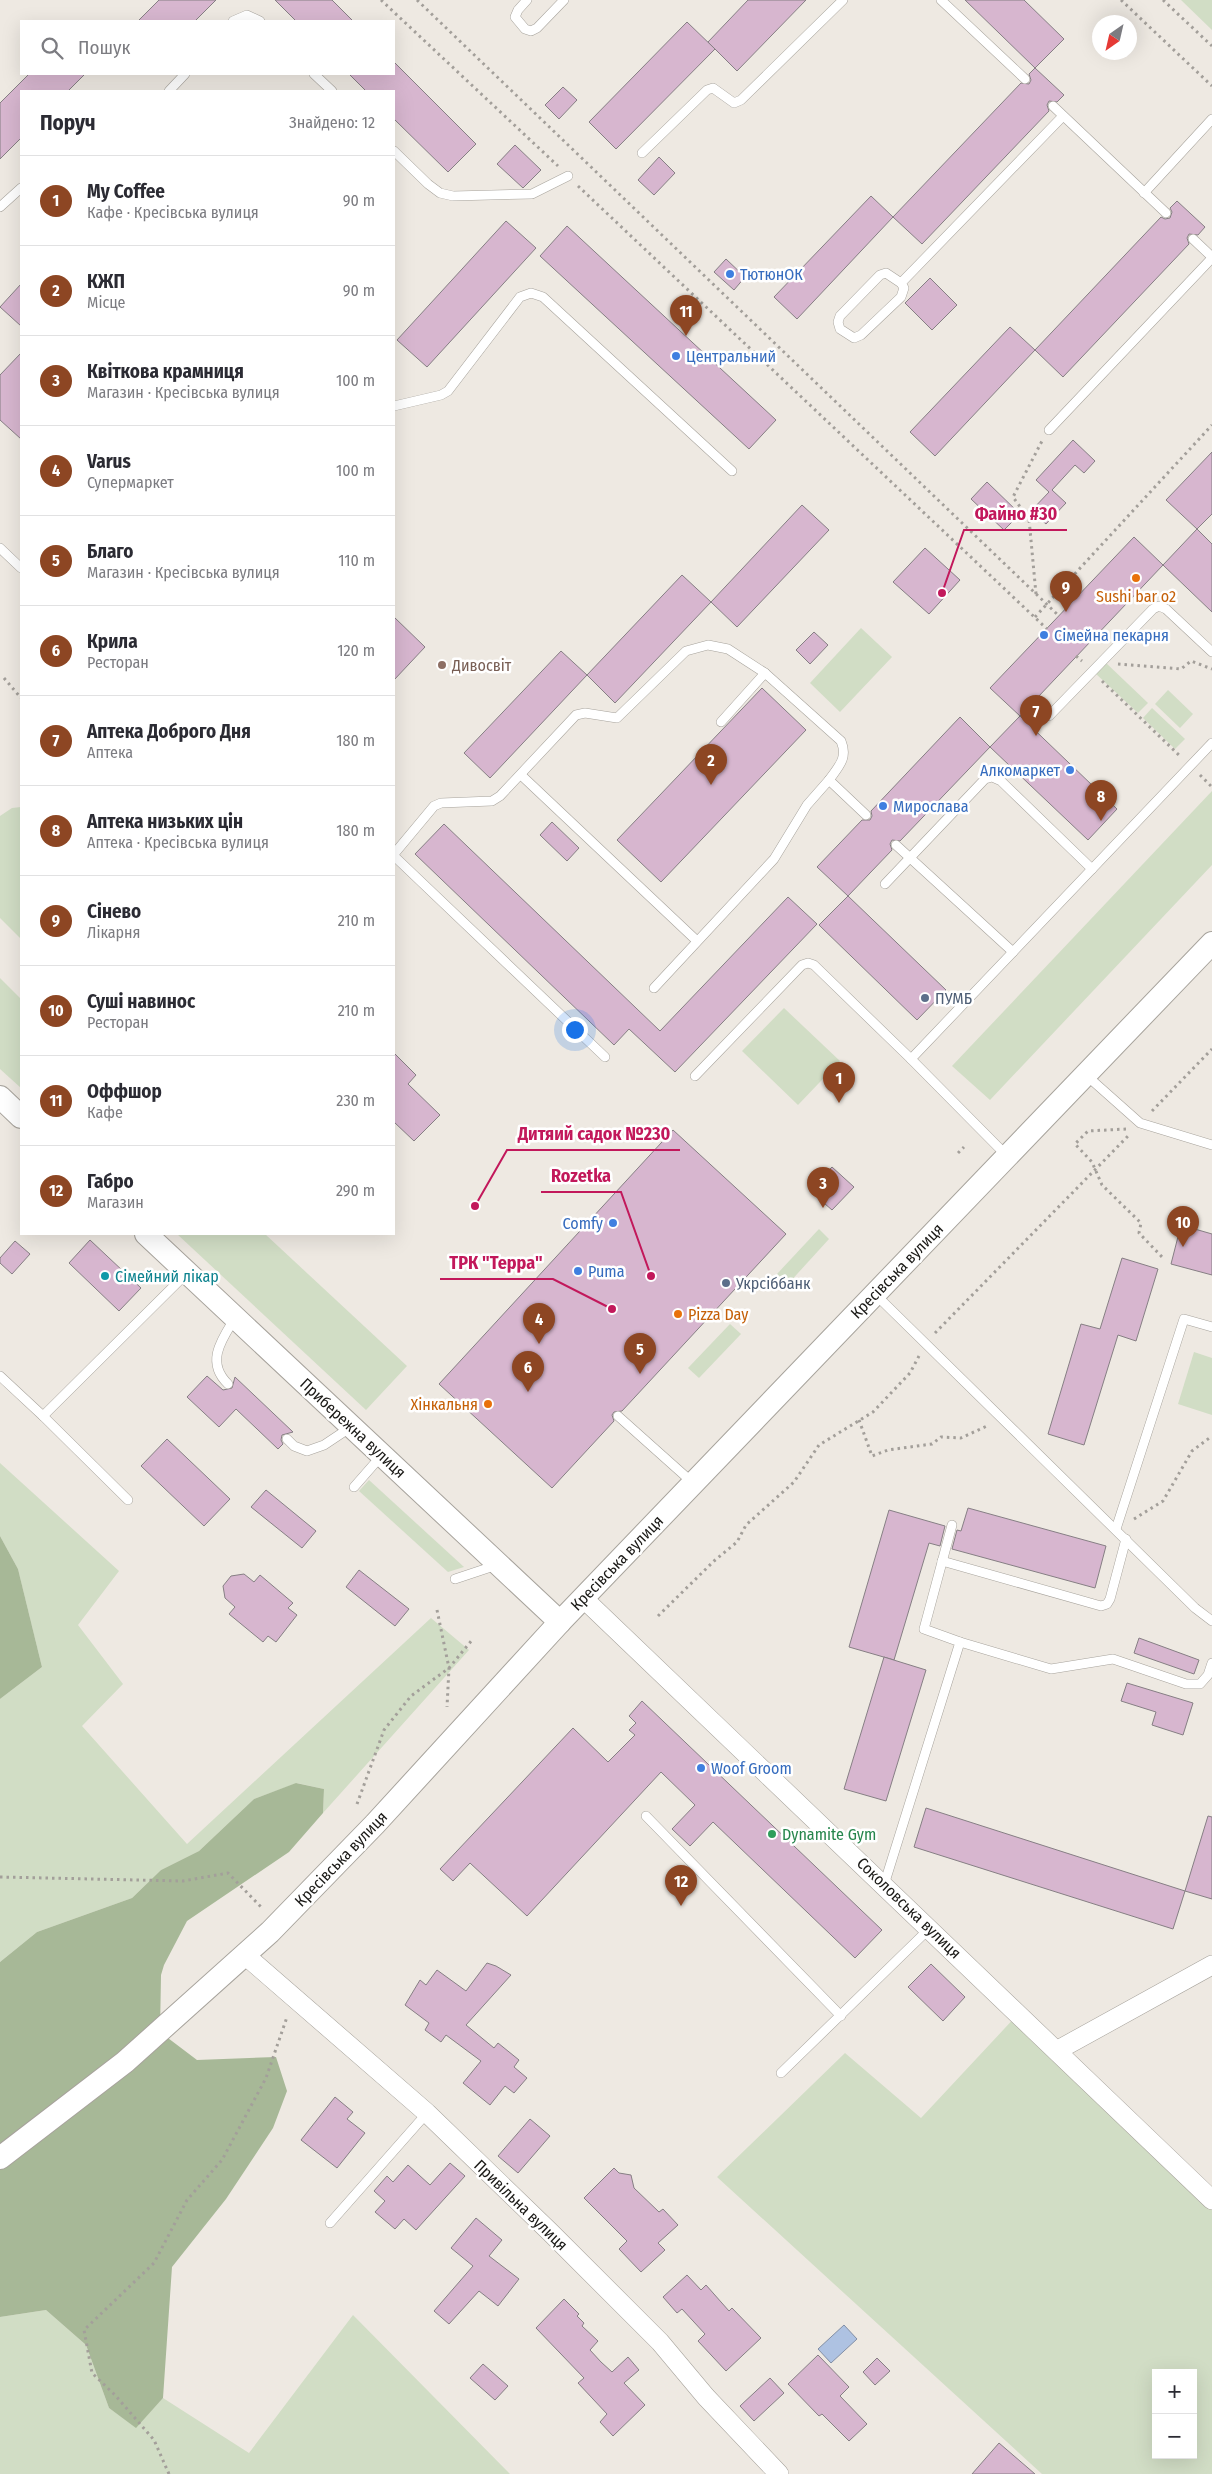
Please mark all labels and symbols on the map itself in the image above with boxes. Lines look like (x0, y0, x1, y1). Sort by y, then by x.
north arrow (1092, 15, 1137, 60)
place label: ТютюнОК (740, 265, 803, 284)
marker: ТютюнОК (724, 268, 736, 280)
pin: 11 (670, 295, 702, 336)
place label: Центральний (686, 347, 776, 366)
marker: Центральний (670, 350, 682, 362)
callout: Файно #30 (964, 497, 1067, 530)
text: Файно #30 (975, 503, 1057, 525)
pin: 9 (1050, 571, 1082, 612)
marker: Sushi bar o2 (1130, 572, 1142, 584)
place label: Sushi bar o2 (1096, 587, 1176, 606)
place label: Сімейна пекарня (1054, 626, 1169, 645)
marker: Сімейна пекарня (1038, 629, 1050, 641)
place label: Дивосвіт (451, 656, 512, 675)
marker: Дивосвіт (436, 659, 448, 671)
pin: 7 (1020, 695, 1052, 736)
pin: 2 (695, 744, 727, 785)
place label: Алкомаркет (980, 761, 1061, 780)
marker: Алкомаркет (1064, 764, 1076, 776)
pin: 8 (1085, 780, 1117, 821)
place label: Мирослава (893, 797, 969, 816)
marker: Мирослава (877, 800, 889, 812)
place label: ПУМБ (935, 989, 972, 1008)
marker: ПУМБ (919, 992, 931, 1004)
your location (562, 1017, 588, 1043)
pin: 1 (823, 1062, 855, 1103)
callout: Дитяий садок №230 (507, 1117, 680, 1150)
text: Дитяий садок №230 (517, 1123, 671, 1145)
callout: Rozetka (541, 1159, 621, 1192)
text: Rozetka (551, 1165, 611, 1187)
pin: 3 (807, 1167, 839, 1208)
pin: 10 (1167, 1206, 1199, 1247)
place label: Comfy (562, 1214, 604, 1233)
marker: Comfy (607, 1217, 619, 1229)
street label: Кресівська вулиця (847, 1219, 947, 1323)
callout: ТРК "Терра" (440, 1246, 553, 1279)
text: ТРК "Терра" (449, 1252, 543, 1274)
place label: Puma (588, 1262, 625, 1281)
marker: Puma (572, 1265, 584, 1277)
place label: Сімейний лікар (115, 1267, 219, 1286)
marker: Сімейний лікар (99, 1270, 111, 1282)
place label: Укрсіббанк (735, 1274, 811, 1293)
marker: Укрсіббанк (720, 1277, 732, 1289)
pin: 4 (523, 1303, 555, 1344)
place label: Pizza Day (688, 1305, 749, 1324)
marker: Pizza Day (672, 1308, 684, 1320)
pin: 5 (624, 1333, 656, 1374)
pin: 6 (512, 1351, 544, 1392)
street label: Прибережна вулиця (296, 1374, 410, 1482)
place label: Хінкальня (410, 1395, 478, 1414)
marker: Хінкальня (482, 1398, 494, 1410)
street label: Кресівська вулиця (567, 1511, 667, 1615)
place label: Woof Groom (711, 1759, 792, 1778)
marker: Woof Groom (695, 1762, 707, 1774)
street label: Кресівська вулиця (291, 1807, 391, 1911)
place label: Dynamite Gym (782, 1825, 876, 1844)
marker: Dynamite Gym (766, 1828, 778, 1840)
street label: Соколовська вулиця (853, 1853, 965, 1963)
pin: 12 (665, 1865, 697, 1906)
street label: Привільна вулиця (470, 2156, 572, 2254)

